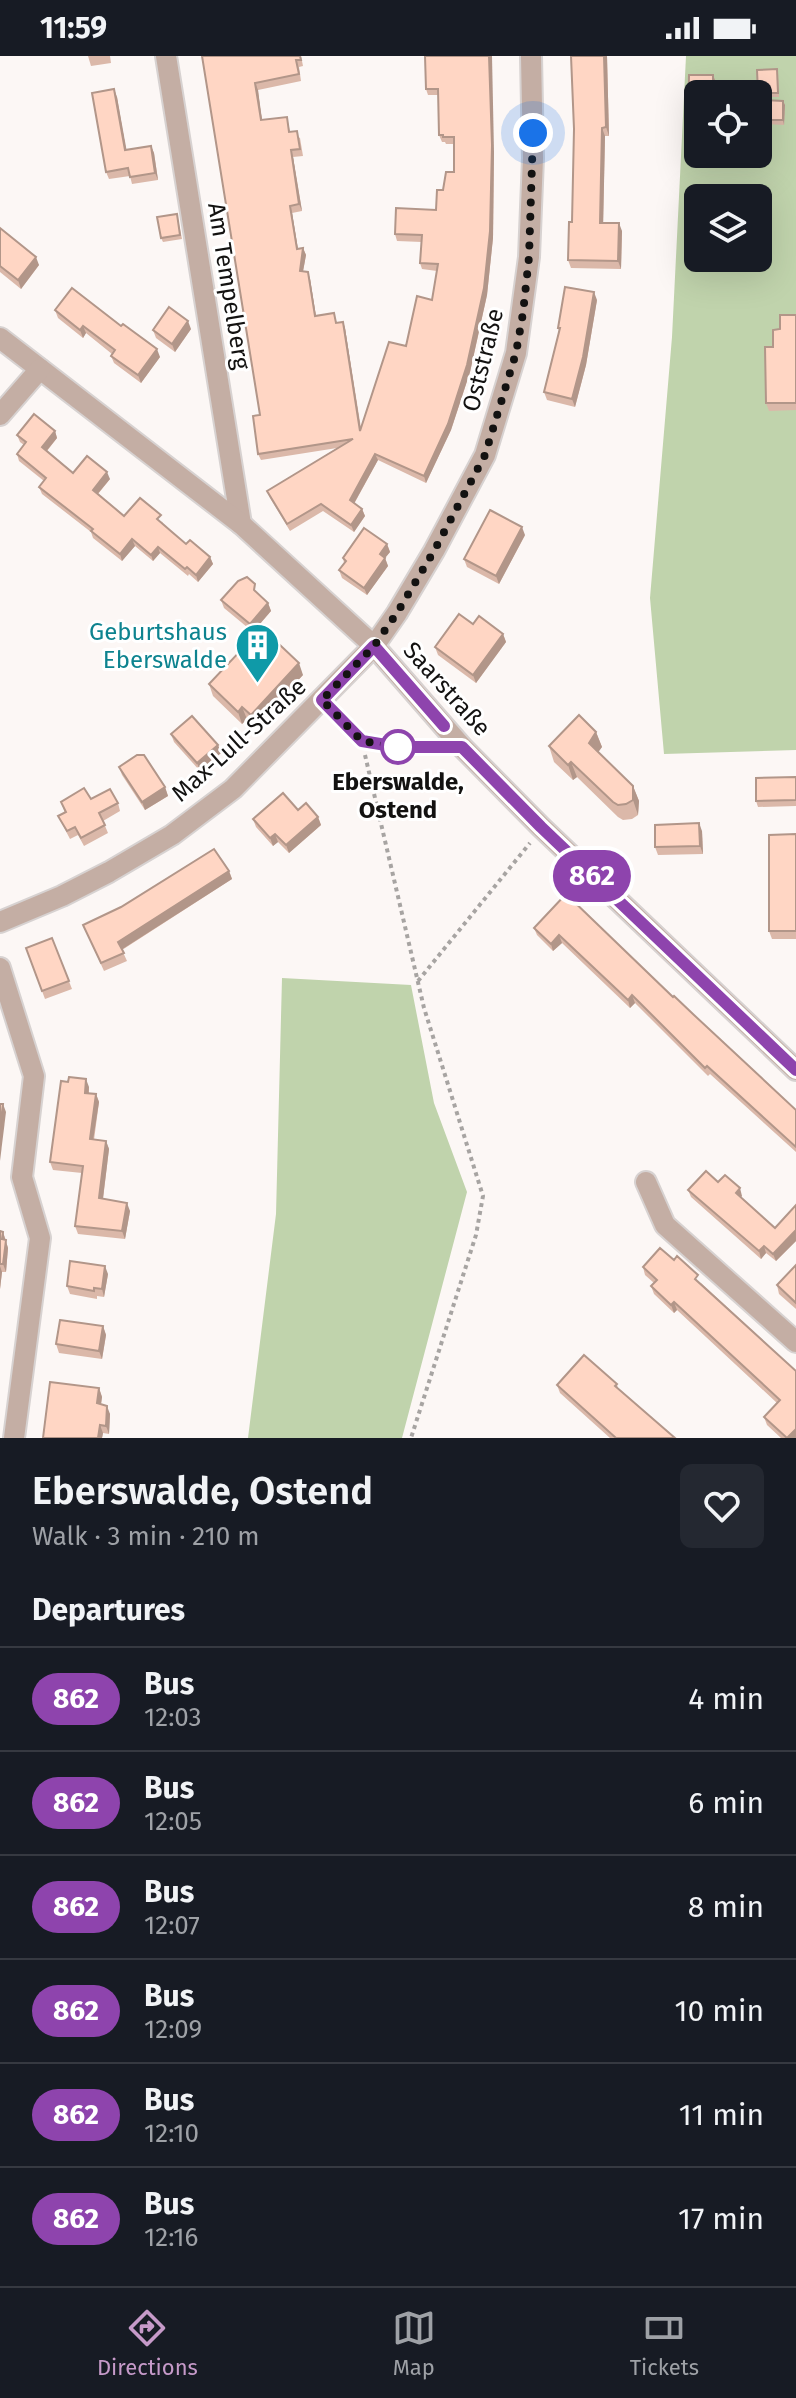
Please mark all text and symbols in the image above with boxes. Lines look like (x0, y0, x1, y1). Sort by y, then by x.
text: 11:59 (40, 10, 107, 46)
map controls (684, 80, 772, 272)
button: locate (684, 80, 772, 168)
your location (513, 113, 553, 153)
button: layers (684, 184, 772, 272)
street label: Am Tempelberg (202, 201, 256, 372)
street label: Oststraße (457, 306, 509, 414)
place label: Geburtshaus Eberswalde (89, 618, 227, 674)
building icon: Geburtshaus Eberswalde (234, 622, 282, 685)
street label: Saarstraße (398, 636, 496, 742)
street label: Max-Lull-Straße (166, 672, 312, 808)
marker: Eberswalde, Ostend (381, 730, 415, 764)
place label: Eberswalde, Ostend (332, 768, 464, 824)
line badge: 862 (546, 850, 638, 902)
text: 862 (569, 859, 615, 892)
button: heart (680, 1464, 764, 1548)
text: Eberswalde, Ostend (32, 1468, 373, 1514)
text: Walk · 3 min · 210 m (32, 1521, 259, 1552)
text: Departures (32, 1592, 185, 1628)
text: Bus (144, 1666, 194, 1702)
text: 4 min (688, 1681, 764, 1717)
text: 862 (53, 1682, 99, 1715)
text: 12:03 (144, 1702, 202, 1733)
text: Bus (144, 1770, 194, 1806)
text: 6 min (688, 1785, 764, 1821)
text: 862 (53, 1786, 99, 1819)
text: 12:05 (144, 1806, 202, 1837)
text: Bus (144, 1874, 194, 1910)
text: 8 min (688, 1889, 764, 1925)
text: 862 (53, 1890, 99, 1923)
text: 12:07 (144, 1910, 200, 1941)
text: Bus (144, 1978, 194, 2014)
text: 10 min (675, 1993, 764, 2029)
text: 862 (53, 1994, 99, 2027)
text: 12:09 (144, 2014, 202, 2045)
text: Bus (144, 2082, 194, 2118)
text: 11 min (679, 2097, 764, 2133)
text: 862 (53, 2098, 99, 2131)
text: 12:10 (144, 2118, 199, 2149)
text: Bus (144, 2186, 194, 2222)
text: 17 min (678, 2201, 764, 2237)
text: 862 (53, 2202, 99, 2235)
text: 12:16 (144, 2222, 198, 2253)
tab: Directions (97, 2306, 198, 2381)
tab: Map (392, 2306, 436, 2381)
tab: Tickets (630, 2306, 699, 2381)

